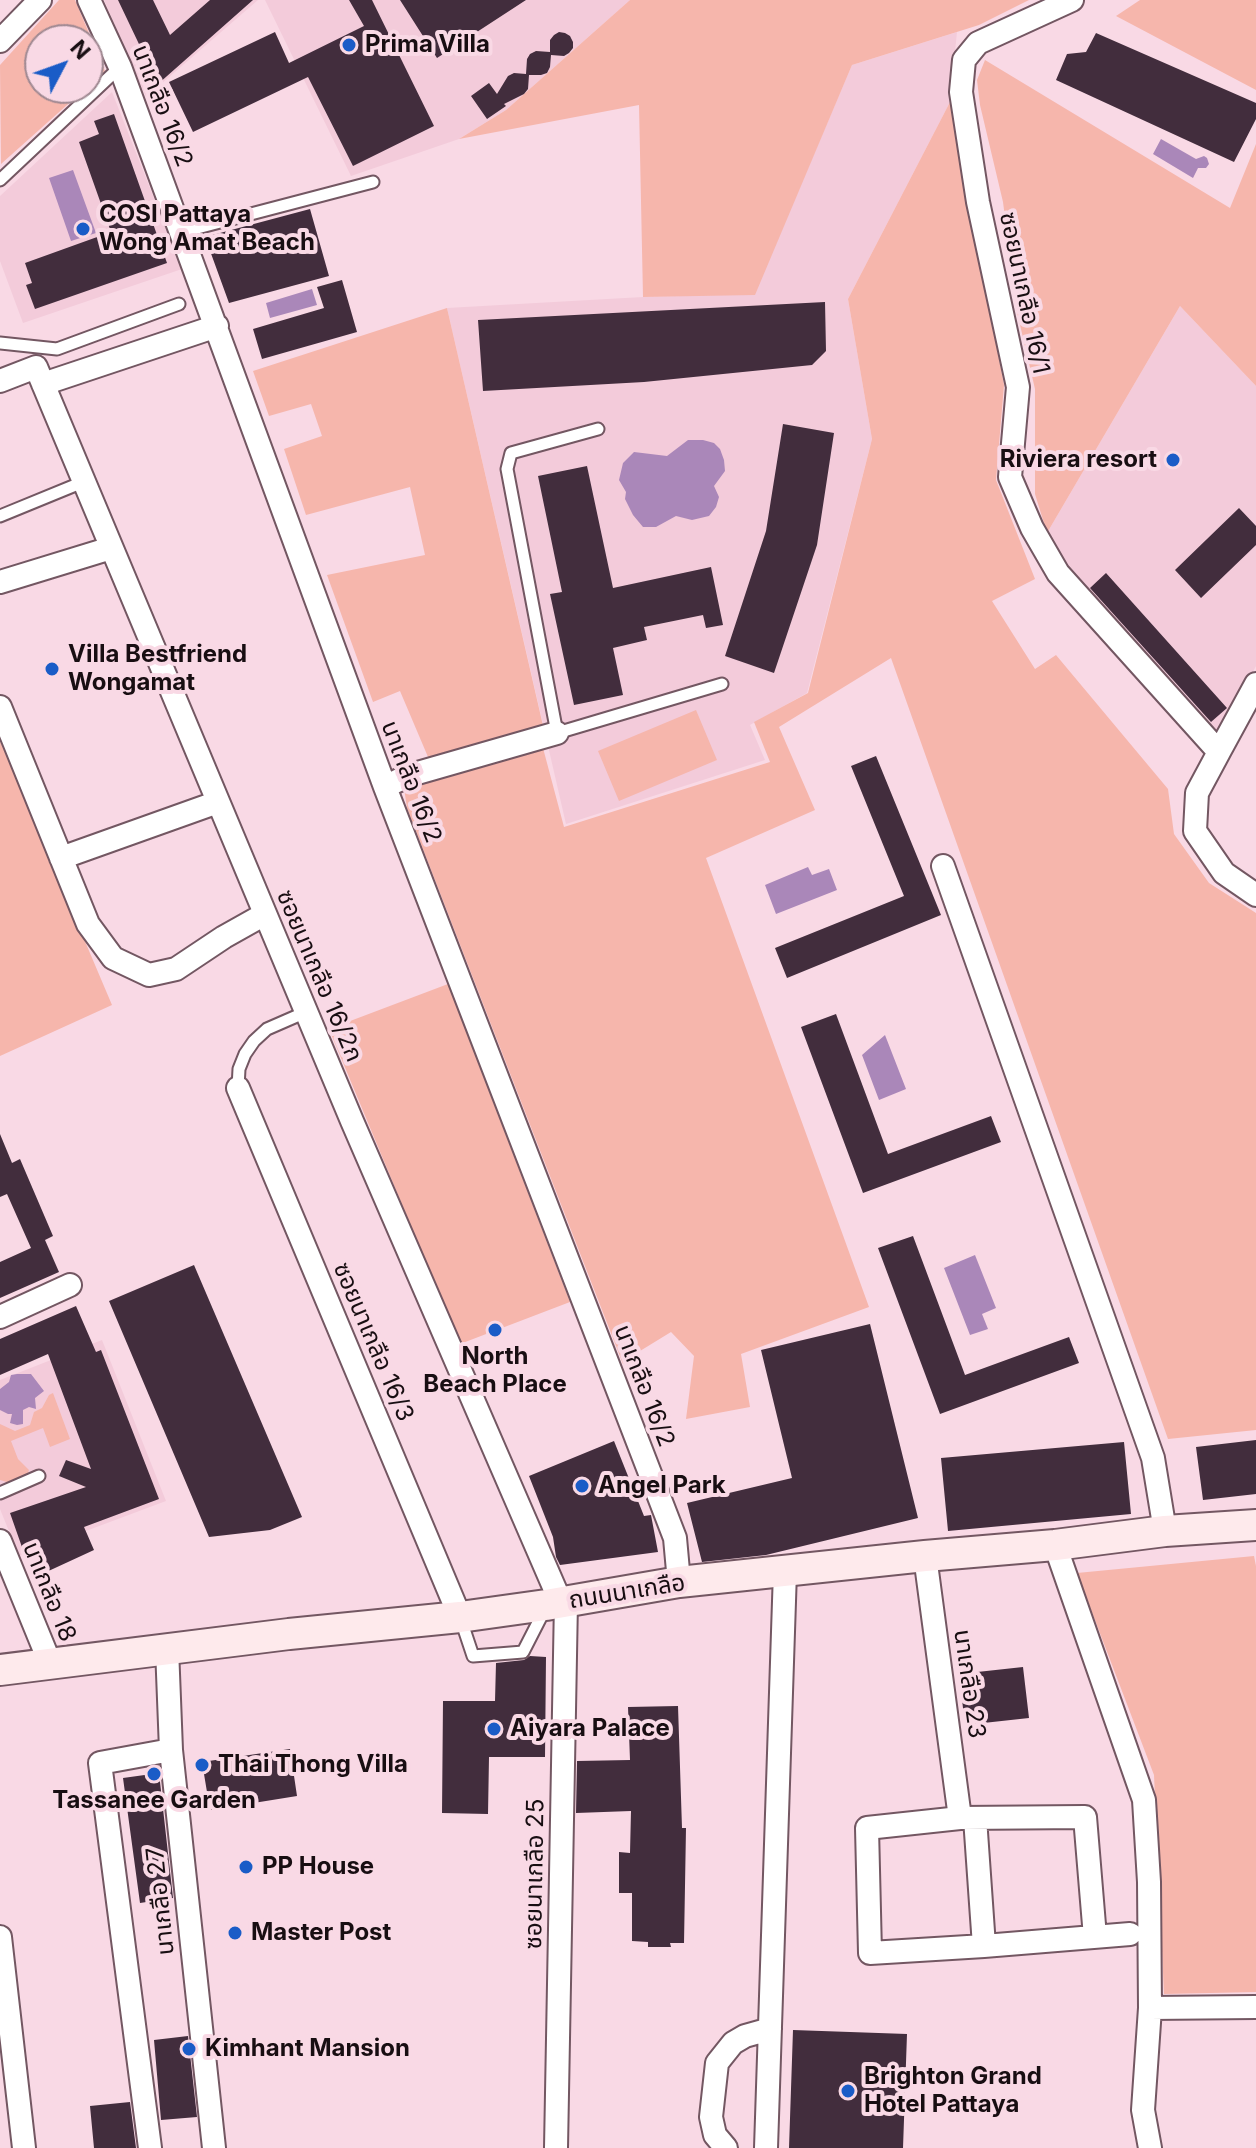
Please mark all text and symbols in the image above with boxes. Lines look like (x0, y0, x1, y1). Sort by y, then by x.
north arrow (24, 24, 104, 104)
place label: Prima Villa (365, 31, 490, 59)
text: N (65, 35, 96, 64)
marker: Prima Villa (340, 36, 358, 54)
street label: นาเกลือ 16/2 (126, 41, 198, 171)
place label: COSI Pattaya Wong Amat Beach (99, 201, 315, 257)
street label: ซอยนาเกลือ 16/1 (993, 210, 1055, 376)
marker: COSI Pattaya Wong Amat Beach (74, 220, 92, 238)
place label: Riviera resort (1000, 446, 1157, 474)
marker: Riviera resort (1164, 451, 1182, 469)
place label: Villa Bestfriend Wongamat (68, 641, 247, 697)
marker: Villa Bestfriend Wongamat (43, 660, 61, 678)
street label: นาเกลือ 16/2 (375, 717, 447, 847)
street label: ซอยนาเกลือ 16/2ก (270, 886, 368, 1066)
street label: ซอยนาเกลือ 16/3 (327, 1258, 419, 1426)
marker: North Beach Place (486, 1321, 504, 1339)
street label: นาเกลือ 16/2 (608, 1321, 680, 1451)
place label: North Beach Place (423, 1343, 567, 1399)
place label: Angel Park (598, 1472, 726, 1500)
marker: Angel Park (573, 1477, 591, 1495)
street label: นาเกลือ 18 (16, 1538, 82, 1646)
street label: ถนนนาเกลือ (567, 1569, 687, 1615)
street label: นาเกลือ 23 (947, 1628, 991, 1740)
place label: Aiyara Palace (510, 1715, 670, 1743)
marker: Aiyara Palace (485, 1720, 503, 1738)
place label: Thai Thong Villa (218, 1751, 408, 1779)
marker: Thai Thong Villa (193, 1756, 211, 1774)
marker: Tassanee Garden (145, 1765, 163, 1783)
place label: Tassanee Garden (52, 1787, 256, 1815)
street label: ซอยนาเกลือ 25 (519, 1798, 551, 1950)
street label: นาเกลือ 27 (141, 1846, 181, 1956)
place label: PP House (262, 1853, 374, 1881)
marker: PP House (237, 1858, 255, 1876)
place label: Master Post (251, 1919, 391, 1947)
marker: Master Post (226, 1924, 244, 1942)
place label: Kimhant Mansion (205, 2035, 410, 2063)
marker: Kimhant Mansion (180, 2040, 198, 2058)
place label: Brighton Grand Hotel Pattaya (864, 2063, 1042, 2119)
marker: Brighton Grand Hotel Pattaya (839, 2082, 857, 2100)

